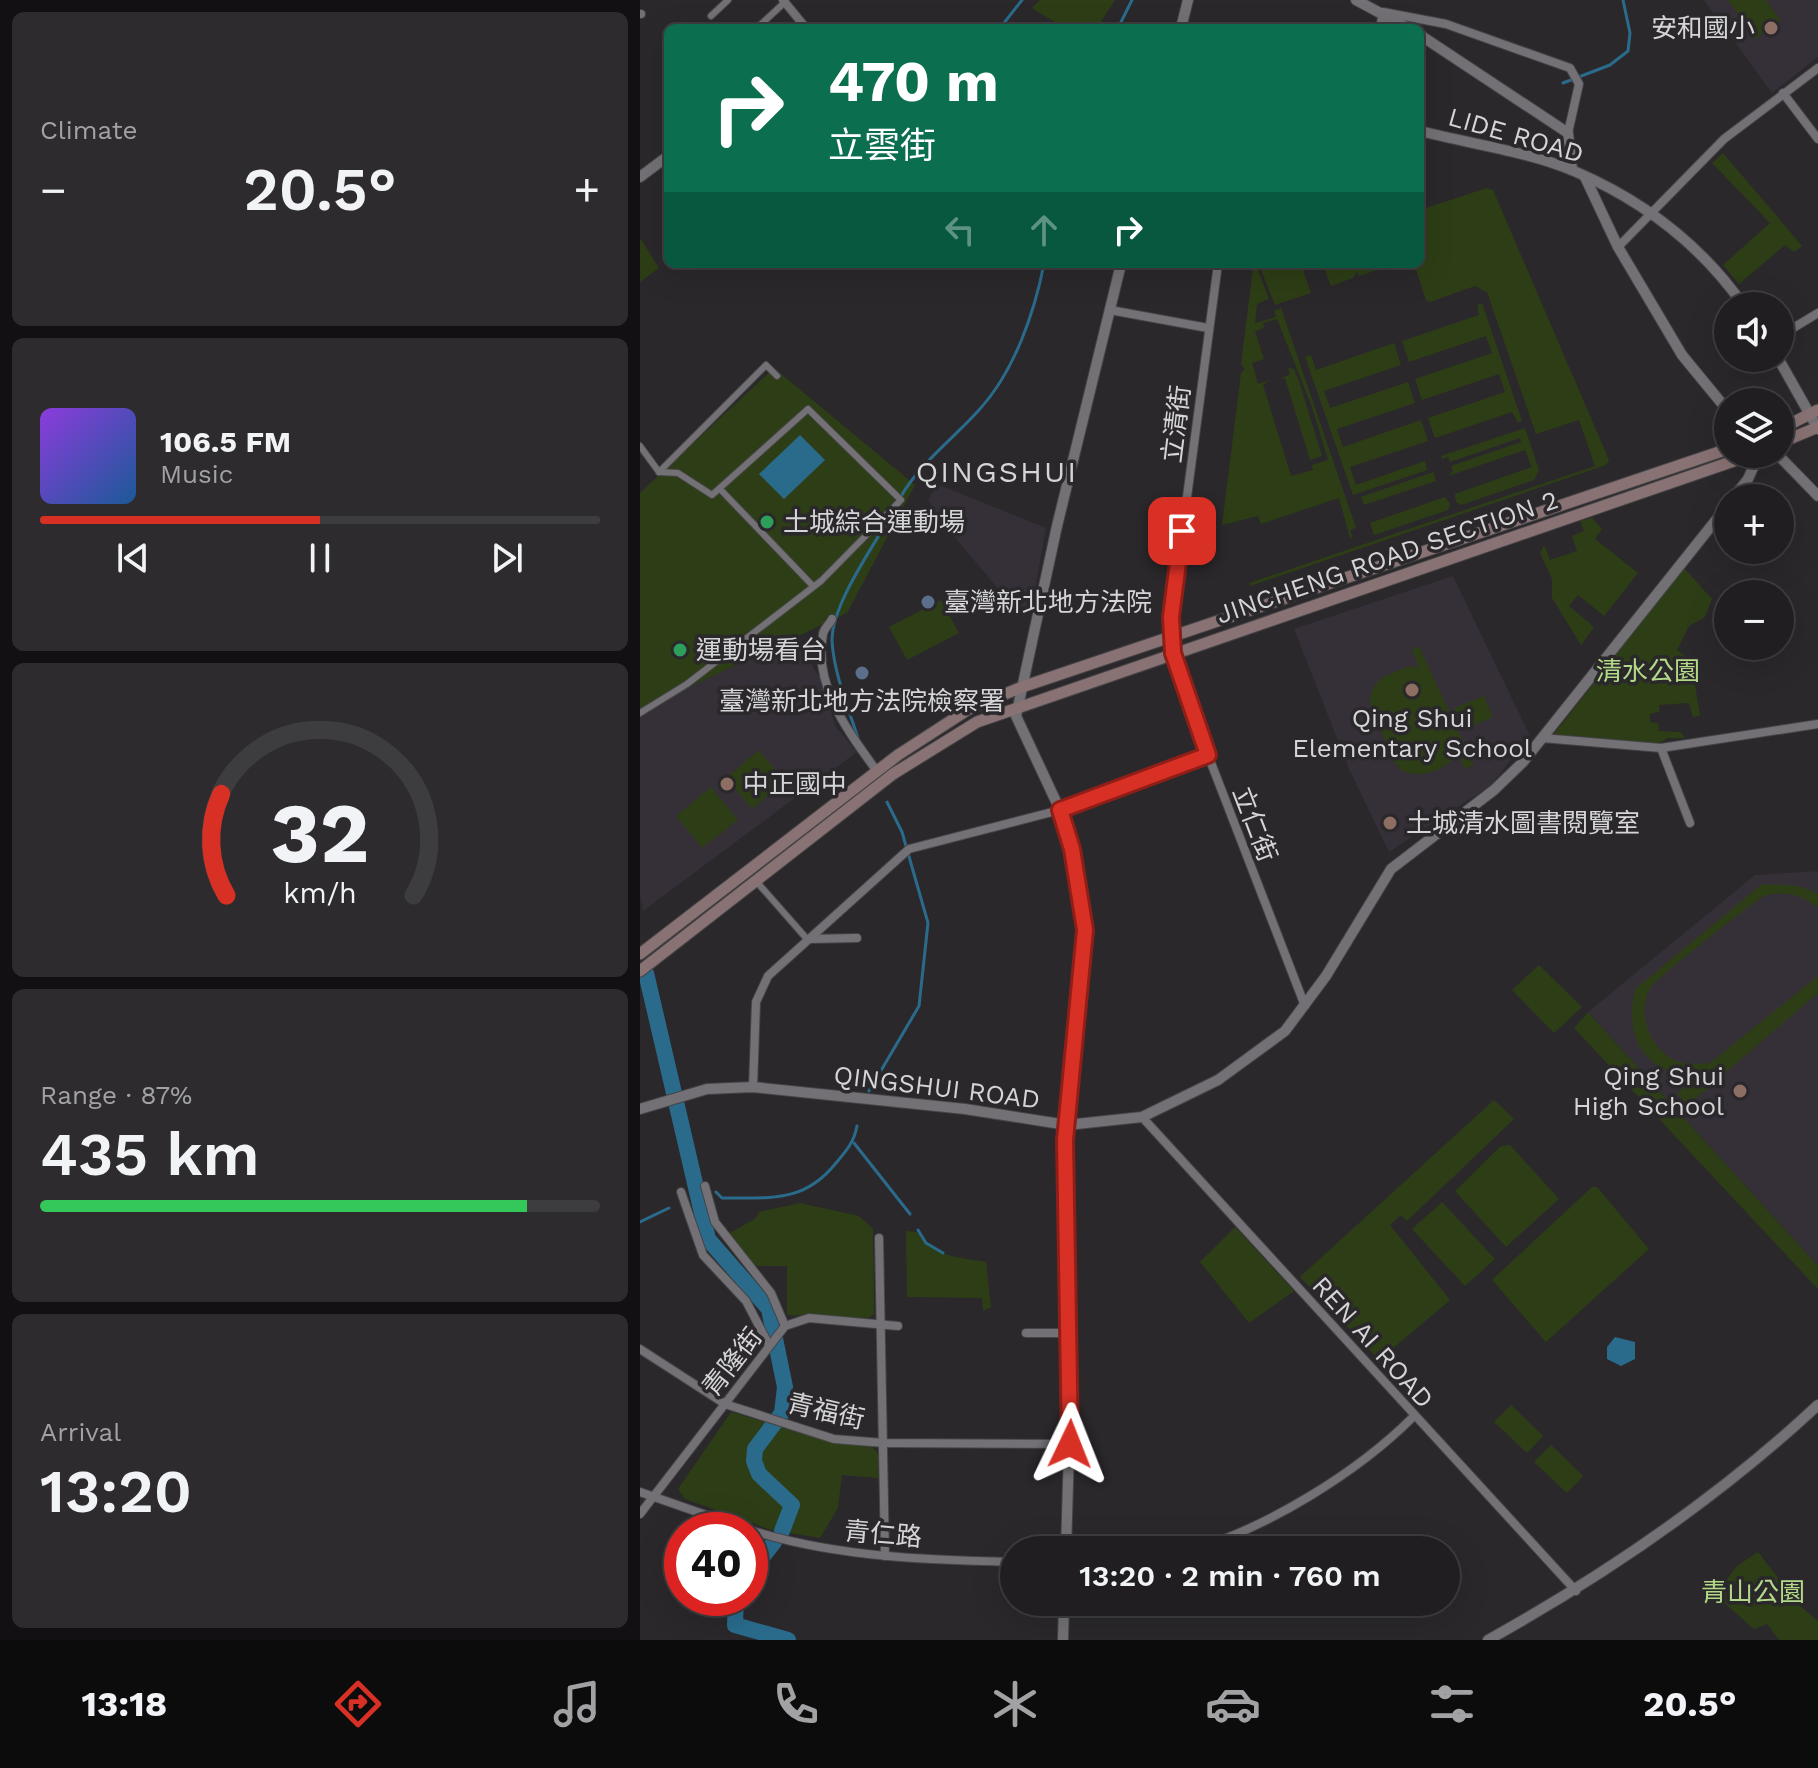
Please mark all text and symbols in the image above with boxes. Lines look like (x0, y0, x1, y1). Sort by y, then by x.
place label: 安和國小 (1651, 13, 1755, 43)
marker: 安和國小 (1762, 19, 1780, 37)
text: 470 m (828, 49, 999, 115)
icon: right (696, 56, 800, 160)
street label: LIDE ROAD (1445, 101, 1587, 169)
text: Climate (40, 115, 138, 145)
text: 立雲街 (828, 125, 936, 167)
text: 20.5° (243, 154, 397, 225)
text: − (40, 164, 67, 216)
text: + (573, 164, 600, 216)
icon: left (938, 208, 982, 252)
icon: ahead (1022, 208, 1066, 252)
icon: right (1106, 208, 1150, 252)
map controls (1714, 292, 1794, 660)
button: sound (1714, 292, 1794, 372)
street label: 立清街 (1156, 383, 1196, 465)
button: layers (1714, 388, 1794, 468)
text: 106.5 FM (160, 424, 291, 459)
district label: QINGSHUI (916, 454, 1078, 489)
text: Music (160, 459, 233, 489)
street label: JINCHENG ROAD SECTION 2 (1212, 484, 1562, 630)
button: + (1714, 484, 1794, 564)
pin (1148, 497, 1216, 565)
place label: 土城綜合運動場 (783, 507, 965, 537)
icon: arrive (1160, 509, 1204, 553)
marker: 土城綜合運動場 (758, 513, 776, 531)
icon: previous (111, 536, 155, 580)
icon: pause (298, 536, 342, 580)
icon: next (485, 536, 529, 580)
button: − (1714, 580, 1794, 660)
place label: 臺灣新北地方法院 (944, 587, 1152, 617)
marker: 臺灣新北地方法院 (919, 593, 937, 611)
place label: 運動場看台 (696, 635, 826, 665)
marker: 運動場看台 (671, 641, 689, 659)
park label: 清水公園 (1596, 656, 1700, 686)
marker: 臺灣新北地方法院檢察署 (853, 664, 871, 682)
marker: Qing Shui Elementary School (1403, 681, 1421, 699)
place label: 臺灣新北地方法院檢察署 (719, 686, 1005, 716)
place label: Qing Shui Elementary School (1292, 703, 1532, 763)
place label: 中正國中 (743, 769, 847, 799)
marker: 中正國中 (718, 775, 736, 793)
street label: 立仁街 (1227, 782, 1283, 866)
text: 32 (271, 785, 369, 882)
place label: 土城清水圖書閱覽室 (1406, 808, 1640, 838)
marker: 土城清水圖書閱覽室 (1381, 814, 1399, 832)
text: km/h (283, 876, 357, 910)
street label: QINGSHUI ROAD (832, 1059, 1042, 1115)
place label: Qing Shui High School (1573, 1061, 1724, 1121)
text: Range · 87% (40, 1080, 192, 1110)
marker: Qing Shui High School (1731, 1082, 1749, 1100)
text: 435 km (40, 1119, 259, 1190)
street label: REN AI ROAD (1306, 1270, 1440, 1414)
street label: 青隆街 (696, 1322, 768, 1402)
street label: 青福街 (785, 1388, 867, 1434)
position arrow (1028, 1402, 1112, 1486)
text: Arrival (40, 1417, 121, 1447)
text: 13:20 (40, 1456, 192, 1527)
speed limit sign: 40 (664, 1512, 768, 1616)
street label: 青仁路 (843, 1516, 923, 1552)
text: 13:20 · 2 min · 760 m (1079, 1558, 1381, 1593)
park label: 青山公園 (1701, 1577, 1805, 1607)
icon: directions (330, 1676, 386, 1732)
icon: music (549, 1676, 605, 1732)
icon: phone (768, 1676, 824, 1732)
icon: climate (987, 1676, 1043, 1732)
icon: car (1205, 1676, 1261, 1732)
icon: filters (1424, 1676, 1480, 1732)
text: 13:18 (81, 1683, 167, 1725)
text: 20.5° (1643, 1683, 1737, 1725)

